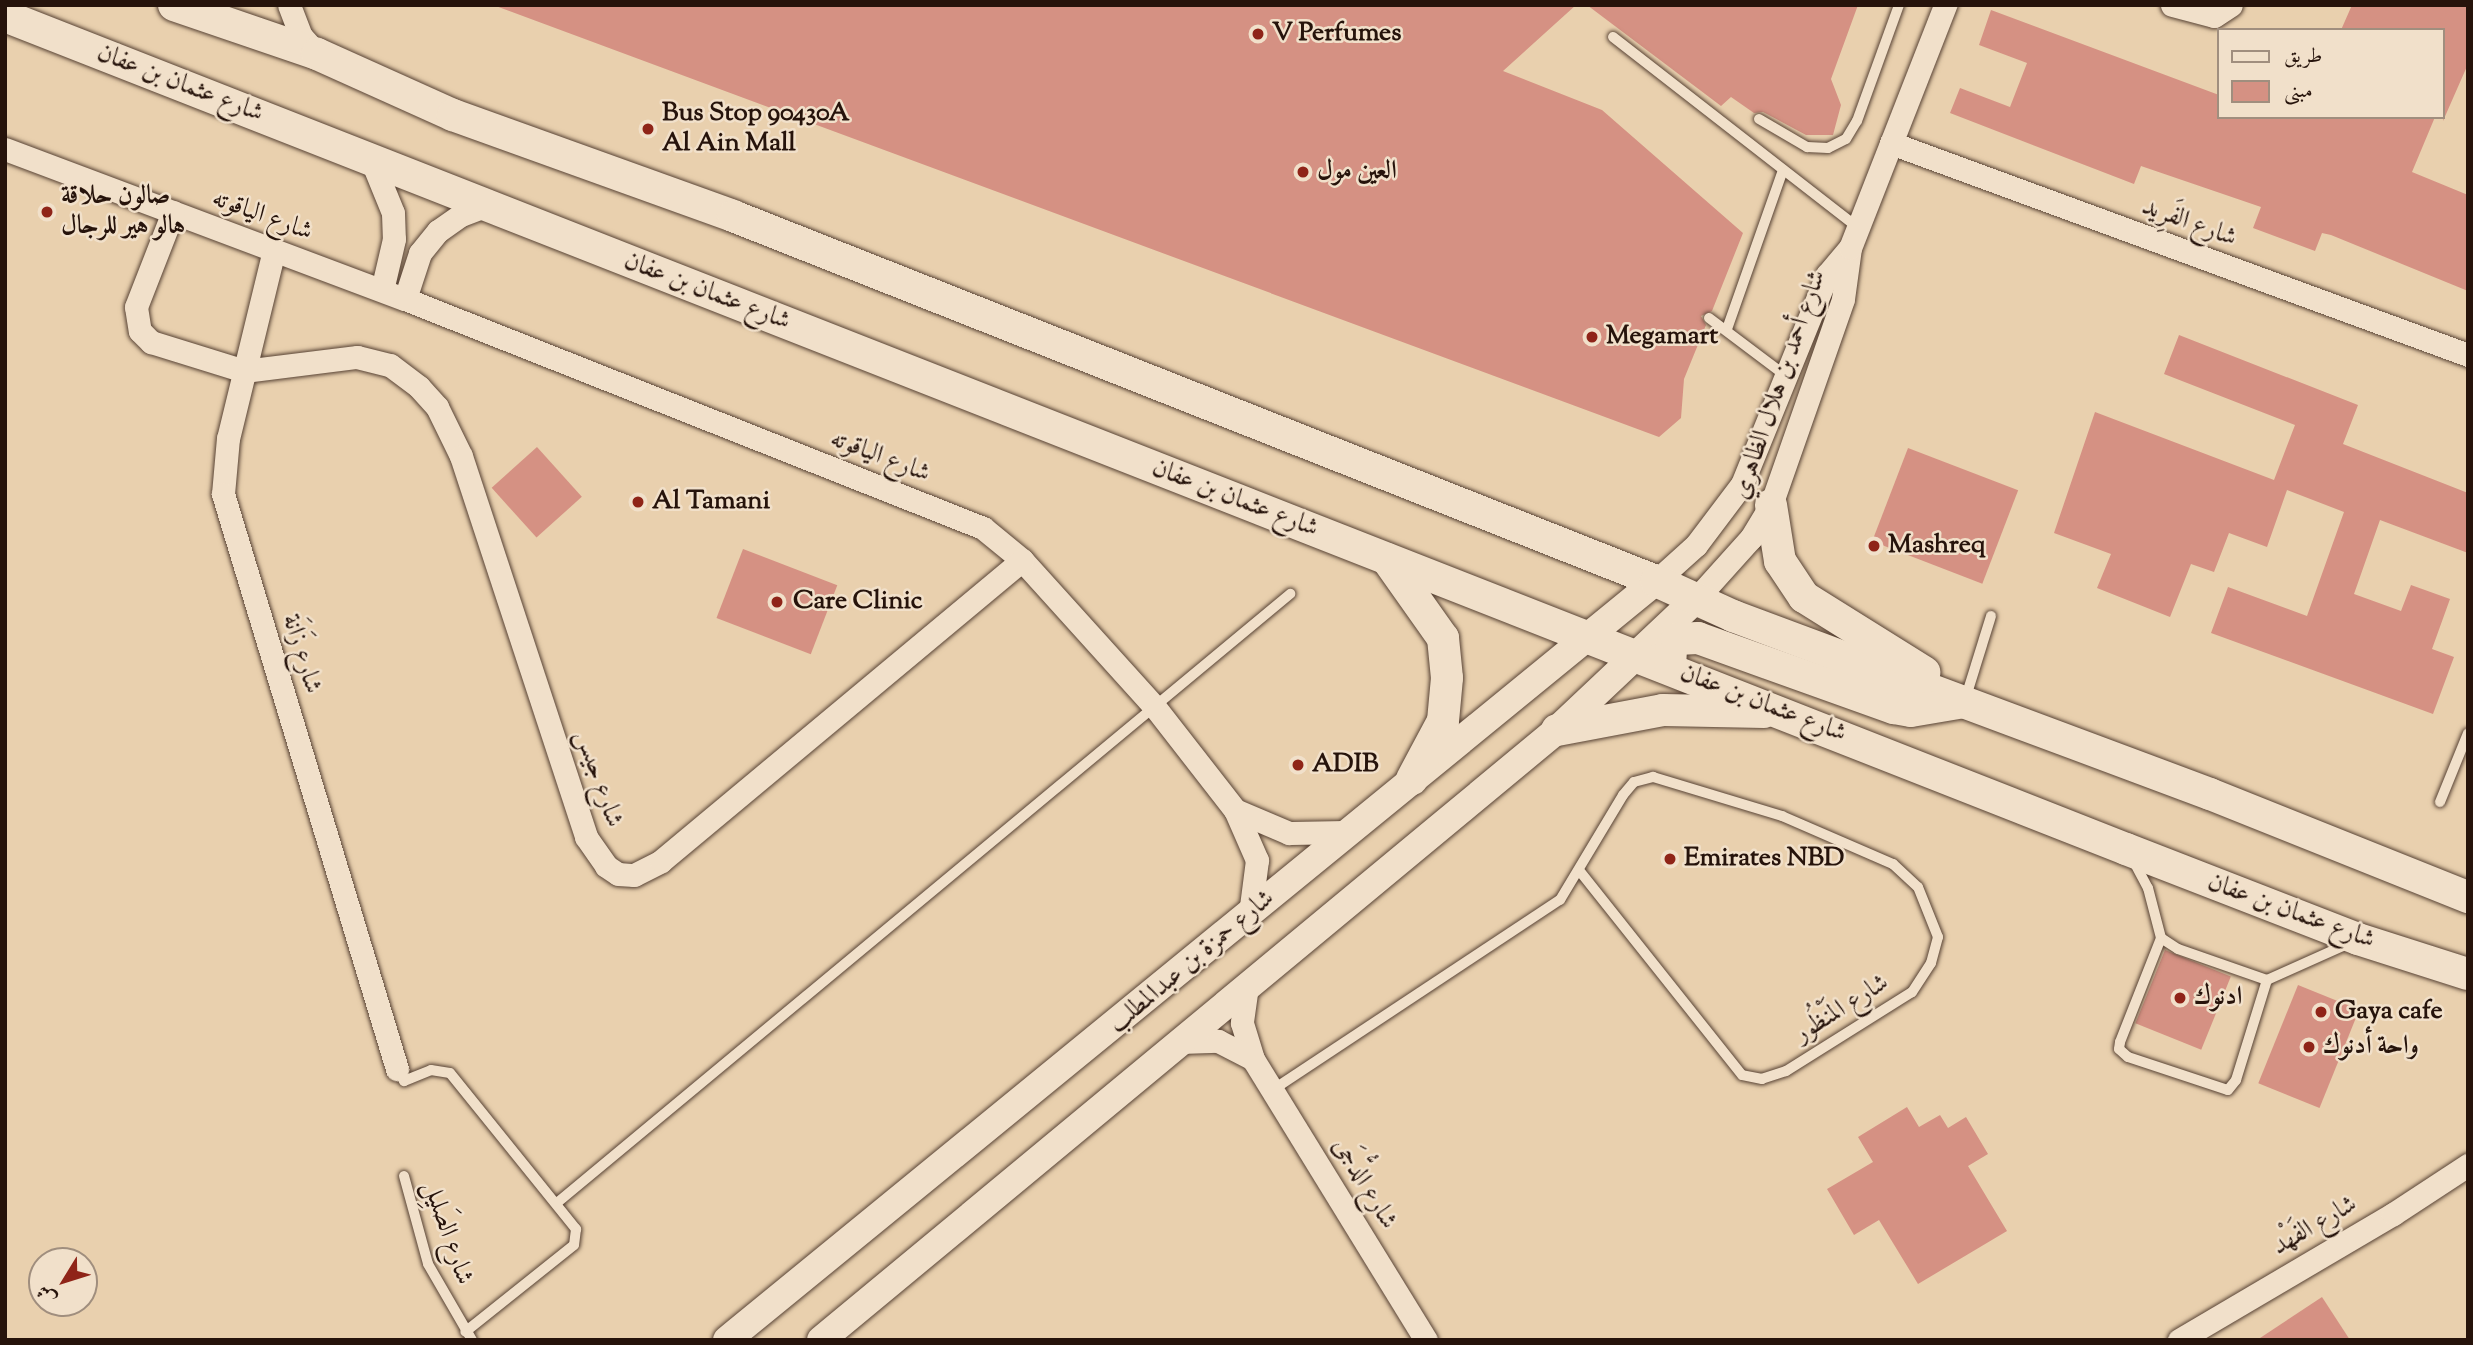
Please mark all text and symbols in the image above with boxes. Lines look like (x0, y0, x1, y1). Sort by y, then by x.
place label: V Perfumes (1272, 18, 1401, 50)
marker: V Perfumes (1250, 26, 1266, 42)
legend (2218, 28, 2445, 119)
street label: شارع عثمان بن عفان (92, 38, 268, 130)
text: طريق (2284, 42, 2322, 72)
text: مبنى (2284, 77, 2313, 107)
place label: Bus Stop 90430A Al Ain Mall (662, 98, 850, 160)
marker: Bus Stop 90430A Al Ain Mall (640, 121, 656, 137)
place label: العين مول (1317, 156, 1397, 188)
marker: العين مول (1295, 164, 1311, 180)
place label: صالون حلاقة هالو هير للرجال (61, 181, 185, 242)
street label: شارع الياقوته (208, 183, 316, 249)
street label: شارع الفَرِيد (2137, 191, 2241, 255)
marker: صالون حلاقة هالو هير للرجال (39, 204, 55, 220)
street label: شارع عثمان بن عفان (619, 246, 795, 338)
street label: شارع أحمد بن هلال الظاهري (1726, 266, 1834, 504)
place label: Megamart (1606, 321, 1718, 353)
marker: Megamart (1584, 329, 1600, 345)
street label: شارع الياقوته (826, 424, 934, 490)
street label: شارع عثمان بن عفان (1147, 453, 1323, 545)
place label: Al Tamani (652, 486, 770, 518)
marker: Al Tamani (630, 494, 646, 510)
place label: Mashreq (1888, 530, 1985, 562)
marker: Mashreq (1866, 538, 1882, 554)
place label: Care Clinic (793, 586, 923, 618)
marker: Care Clinic (767, 592, 787, 612)
street label: شارع زَانَة (274, 610, 328, 698)
street label: شارع عثمان بن عفان (1675, 658, 1851, 750)
street label: شارع جيس (567, 726, 629, 832)
place label: ADIB (1312, 749, 1379, 781)
marker: ADIB (1290, 757, 1306, 773)
place label: Emirates NBD (1684, 843, 1844, 875)
marker: Emirates NBD (1662, 851, 1678, 867)
street label: شارع عثمان بن عفان (2203, 867, 2379, 957)
street label: شارع حمزة بن عبدالمطلب (1103, 884, 1281, 1040)
street label: شارع المَنْظُور (1789, 968, 1895, 1050)
place label: ادنوك (2194, 982, 2242, 1014)
marker: ادنوك (2172, 990, 2188, 1006)
place label: Gaya cafe (2335, 996, 2443, 1028)
marker: Gaya cafe (2313, 1004, 2329, 1020)
place label: واحة أدنوك (2323, 1031, 2419, 1063)
marker: واحة أدنوك (2301, 1039, 2317, 1055)
street label: شارع الدُّجَى (1325, 1133, 1403, 1235)
street label: شارع الصَليِل (415, 1177, 479, 1289)
street label: شارع الفَهْد (2267, 1189, 2363, 1263)
north arrow (28, 1247, 98, 1317)
text: ش (31, 1278, 64, 1310)

